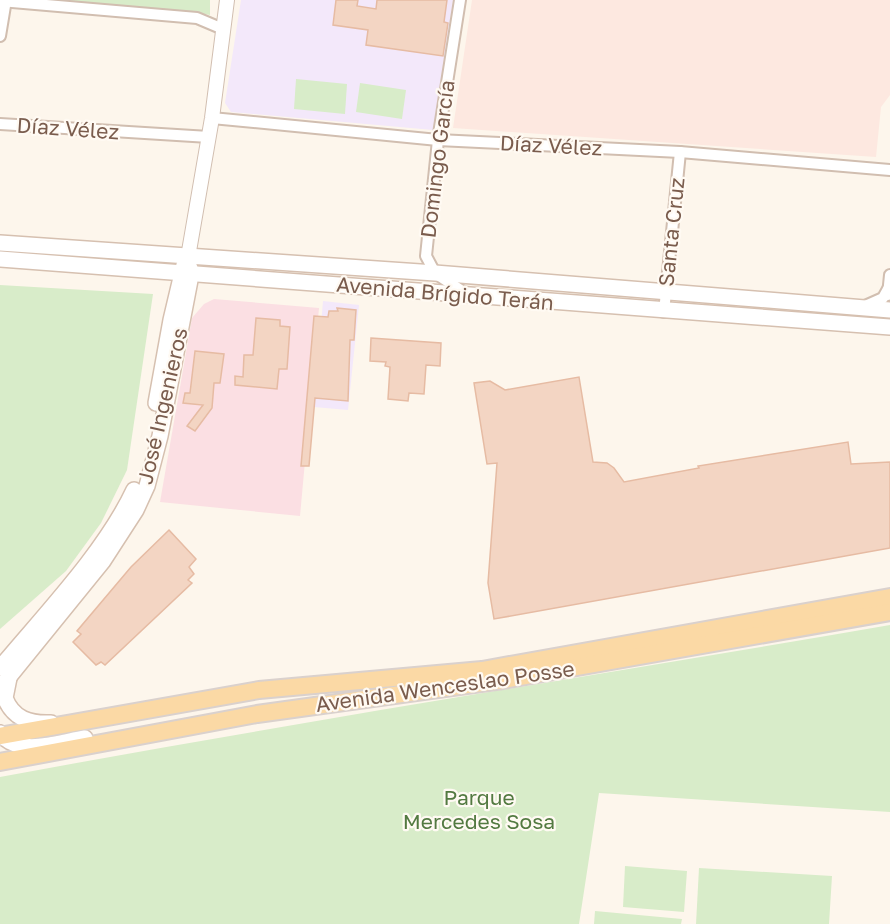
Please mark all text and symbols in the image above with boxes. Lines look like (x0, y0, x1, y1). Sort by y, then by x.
street label: Domingo García (414, 78, 460, 239)
street label: Díaz Vélez (16, 111, 120, 145)
street label: Díaz Vélez (499, 129, 603, 161)
street label: Santa Cruz (652, 176, 690, 288)
street label: Avenida Brígido Terán (335, 271, 555, 315)
street label: José Ingenieros (131, 325, 193, 487)
street label: Avenida Wenceslao Posse (314, 655, 576, 717)
park label: Parque Mercedes Sosa (403, 784, 555, 834)

